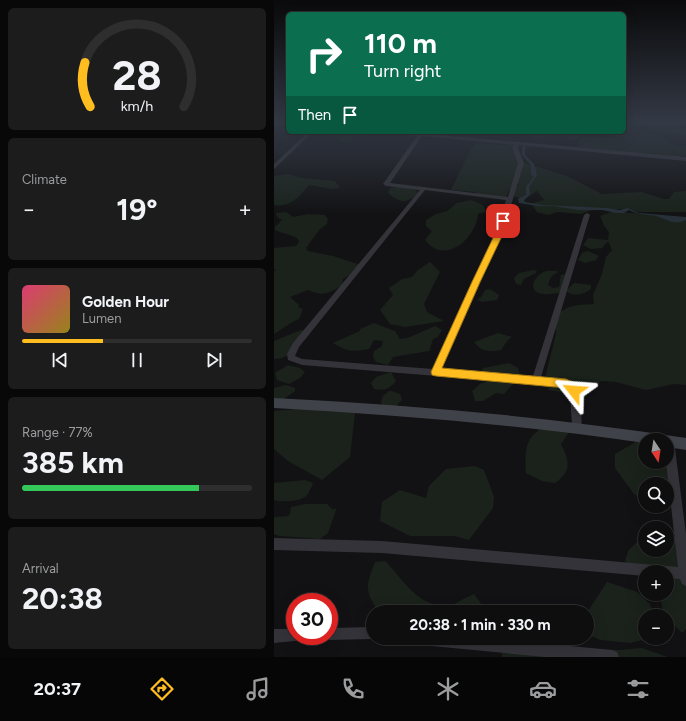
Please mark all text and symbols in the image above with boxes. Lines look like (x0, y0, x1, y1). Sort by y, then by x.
text: 110 m (364, 26, 437, 60)
icon: right (298, 28, 350, 80)
text: 28 (112, 50, 162, 100)
text: Turn right (364, 60, 441, 82)
text: km/h (121, 96, 153, 114)
icon: arrive (339, 104, 361, 126)
text: Then (298, 106, 331, 124)
text: Climate (22, 172, 67, 187)
text: 19° (116, 191, 158, 228)
text: − (22, 196, 36, 223)
text: + (238, 196, 252, 223)
pin (486, 204, 520, 238)
icon: arrive (492, 210, 514, 232)
text: Golden Hour (82, 293, 169, 311)
text: Lumen (82, 311, 121, 326)
icon: previous (49, 349, 71, 371)
icon: pause (126, 349, 148, 371)
icon: next (203, 349, 225, 371)
position arrow (553, 370, 595, 412)
text: Range · 77% (22, 425, 93, 440)
north arrow (638, 433, 674, 469)
map controls (638, 433, 674, 645)
text: 385 km (22, 444, 124, 481)
button: search (638, 477, 674, 513)
button: layers (638, 521, 674, 557)
text: Arrival (22, 561, 59, 576)
button: + (638, 565, 674, 601)
text: 20:38 (22, 580, 103, 617)
speed limit sign: 30 (286, 593, 338, 645)
button: − (638, 609, 674, 645)
text: 20:38 · 1 min · 330 m (409, 616, 551, 634)
icon: directions (148, 675, 176, 703)
icon: music (244, 675, 272, 703)
icon: phone (339, 675, 367, 703)
icon: climate (434, 675, 462, 703)
icon: car (529, 675, 557, 703)
icon: filters (624, 675, 652, 703)
text: 20:37 (34, 678, 81, 700)

